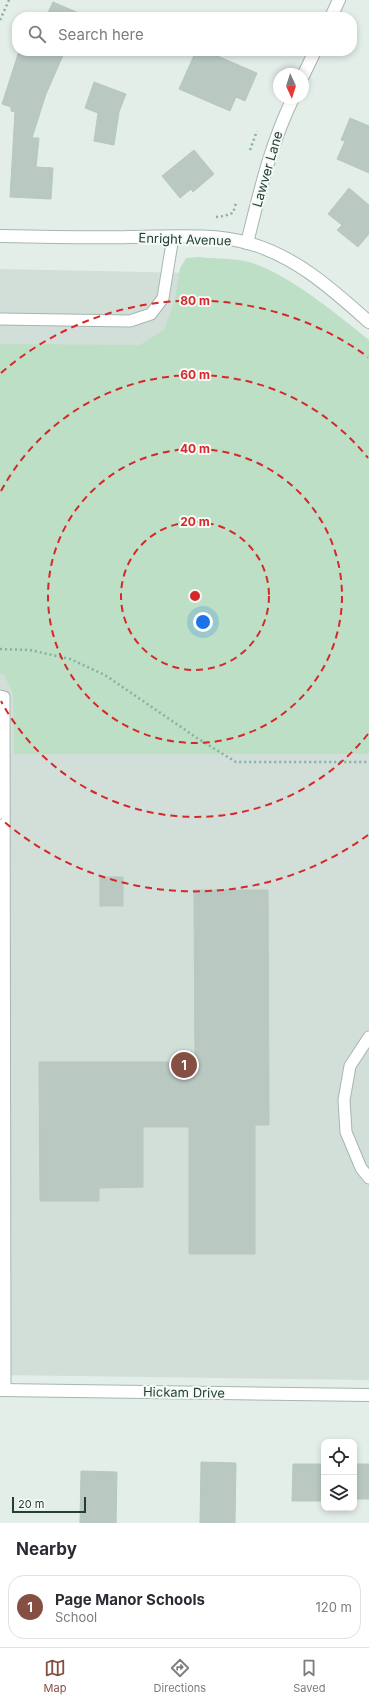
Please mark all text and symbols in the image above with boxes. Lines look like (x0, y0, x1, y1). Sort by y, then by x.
search box (12, 12, 357, 56)
icon: search (26, 23, 48, 45)
text: Search here (58, 25, 144, 44)
north arrow (273, 68, 309, 104)
street label: Lawver Lane (249, 129, 285, 209)
street label: Enright Avenue (138, 229, 232, 249)
text: 80 m (180, 293, 210, 308)
text: 60 m (180, 367, 210, 382)
text: 40 m (180, 441, 210, 456)
text: 20 m (180, 514, 210, 529)
centre of rings (188, 589, 202, 603)
your location (193, 612, 213, 632)
pin: 1 (171, 1050, 197, 1080)
street label: Hickam Drive (143, 1383, 225, 1401)
map controls (321, 1439, 357, 1511)
button: locate (321, 1439, 357, 1475)
button: layers (321, 1475, 357, 1511)
scale bar (12, 1495, 86, 1514)
text: 20 m (18, 1497, 44, 1511)
text: Nearby (16, 1539, 77, 1559)
text: Page Manor Schools (55, 1590, 205, 1609)
text: 1 (27, 1599, 33, 1615)
text: 120 m (316, 1599, 352, 1615)
text: School (55, 1609, 97, 1625)
tab: Map (44, 1657, 66, 1695)
tab: Directions (154, 1657, 206, 1695)
tab: Saved (293, 1657, 325, 1695)

